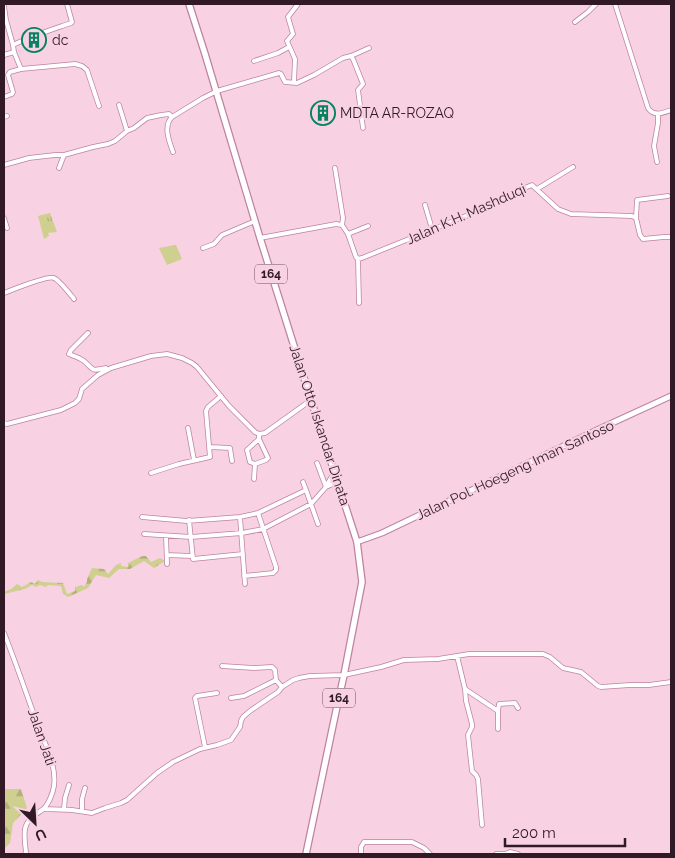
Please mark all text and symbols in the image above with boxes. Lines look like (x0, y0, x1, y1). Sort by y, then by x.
building icon: dc (21, 27, 47, 53)
place label: dc (52, 32, 69, 48)
building icon: MDTA AR-ROZAQ (310, 100, 336, 126)
place label: MDTA AR-ROZAQ (340, 105, 454, 121)
street label: Jalan K.H. Mashduqi (404, 180, 528, 248)
road number: 164 (255, 264, 287, 284)
street label: Jalan Otto Iskandar Dinata (286, 343, 354, 507)
street label: Jalan Pol. Hoegeng Iman Santoso (414, 417, 616, 523)
road number: 164 (323, 688, 355, 708)
street label: Jalan Jati (25, 707, 59, 767)
north arrow (10, 798, 60, 848)
scale bar (505, 816, 625, 848)
text: 200 m (512, 824, 556, 842)
text: U (32, 825, 49, 844)

